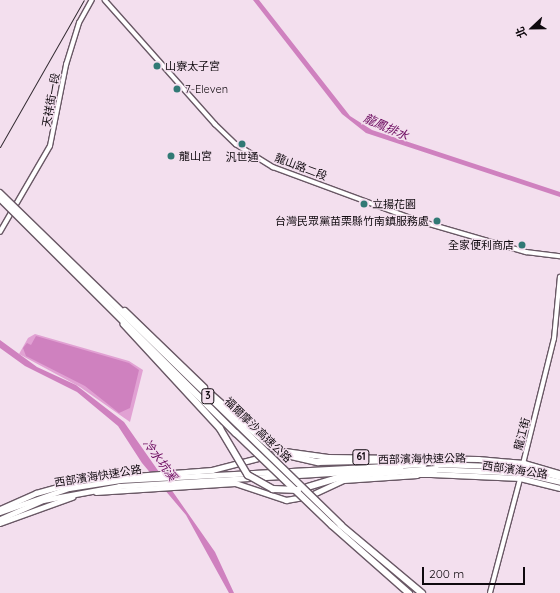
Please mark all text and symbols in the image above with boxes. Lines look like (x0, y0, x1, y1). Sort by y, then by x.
north arrow (512, 8, 552, 48)
text: 北 (512, 25, 529, 40)
place label: 山寮太子宮 (165, 59, 220, 73)
marker: 山寮太子宮 (152, 61, 162, 71)
street label: 天祥街一段 (40, 72, 62, 128)
place label: 7-Eleven (185, 82, 228, 96)
marker: 7-Eleven (172, 84, 182, 94)
water label: 龍鳳排水 (361, 111, 411, 143)
marker: 汎世通 (237, 139, 247, 149)
place label: 龍山宮 (179, 149, 212, 163)
place label: 汎世通 (226, 150, 258, 164)
marker: 龍山宮 (166, 151, 176, 161)
street label: 龍山路二段 (273, 151, 329, 183)
place label: 立揚花園 (372, 197, 416, 211)
marker: 立揚花園 (359, 199, 369, 209)
place label: 台灣民眾黨苗栗縣竹南鎮服務處 (275, 214, 429, 228)
marker: 台灣民眾黨苗栗縣竹南鎮服務處 (432, 216, 442, 226)
place label: 全家便利商店 (448, 238, 514, 252)
marker: 全家便利商店 (517, 240, 527, 250)
road number: 3 (201, 388, 215, 404)
street label: 福爾摩沙高速公路 (222, 395, 294, 465)
street label: 龍江街 (512, 416, 532, 452)
water label: 冷水坑溪 (140, 436, 180, 484)
road number: 61 (352, 449, 370, 465)
street label: 西部濱海快速公路 (378, 452, 466, 466)
street label: 西部濱海公路 (481, 459, 549, 481)
street label: 西部濱海快速公路 (54, 463, 142, 489)
scale bar (424, 559, 527, 585)
text: 200 m (429, 566, 464, 581)

